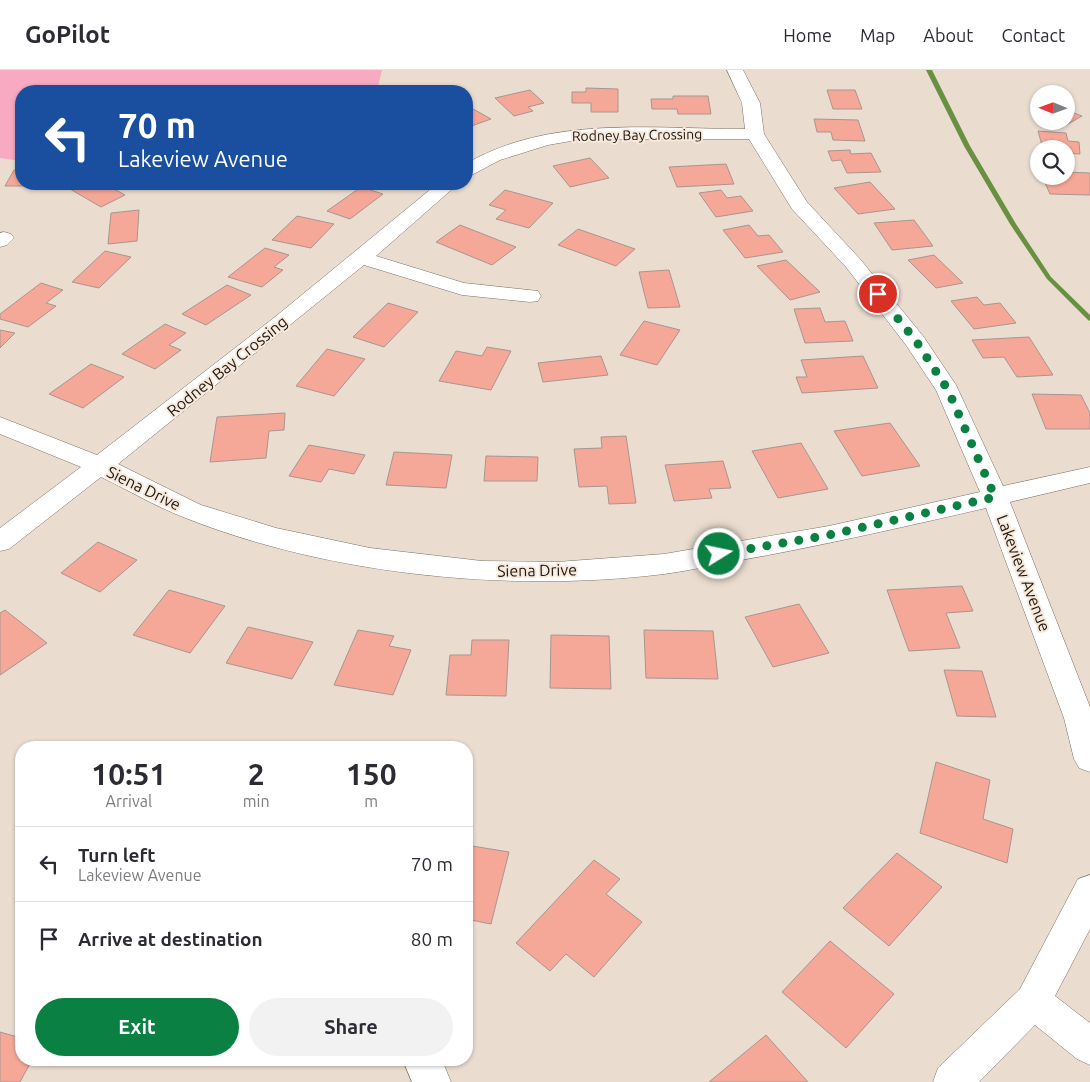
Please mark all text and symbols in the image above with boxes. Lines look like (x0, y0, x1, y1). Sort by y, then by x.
text: GoPilot (25, 21, 110, 48)
text: Home (783, 25, 832, 45)
text: Map (860, 25, 895, 45)
text: About (923, 25, 973, 45)
text: Contact (1001, 25, 1065, 45)
north arrow (1030, 85, 1075, 130)
map controls (1030, 85, 1075, 185)
icon: left (35, 105, 100, 170)
text: 70 m (118, 105, 196, 145)
street label: Rodney Bay Crossing (572, 126, 702, 144)
button: search (1030, 140, 1075, 185)
text: Lakeview Avenue (118, 146, 288, 171)
pin (857, 273, 899, 315)
icon: arrive (864, 280, 892, 308)
street label: Rodney Bay Crossing (163, 312, 291, 420)
street label: Siena Drive (104, 462, 184, 514)
street label: Lakeview Avenue (993, 512, 1055, 634)
position arrow (692, 527, 744, 579)
street label: Siena Drive (497, 560, 577, 580)
text: 10:51 (91, 757, 166, 791)
text: 2 (248, 757, 265, 791)
text: 150 (346, 757, 397, 791)
text: Arrival (106, 792, 152, 810)
text: min (243, 792, 270, 810)
text: m (364, 792, 378, 810)
text: Turn left (78, 844, 156, 866)
icon: left (35, 850, 63, 878)
text: 70 m (411, 853, 453, 875)
text: Lakeview Avenue (78, 866, 202, 884)
icon: arrive (35, 925, 63, 953)
text: Arrive at destination (78, 928, 263, 950)
text: 80 m (411, 928, 453, 950)
button: Exit (35, 998, 239, 1056)
button: Share (249, 998, 453, 1056)

